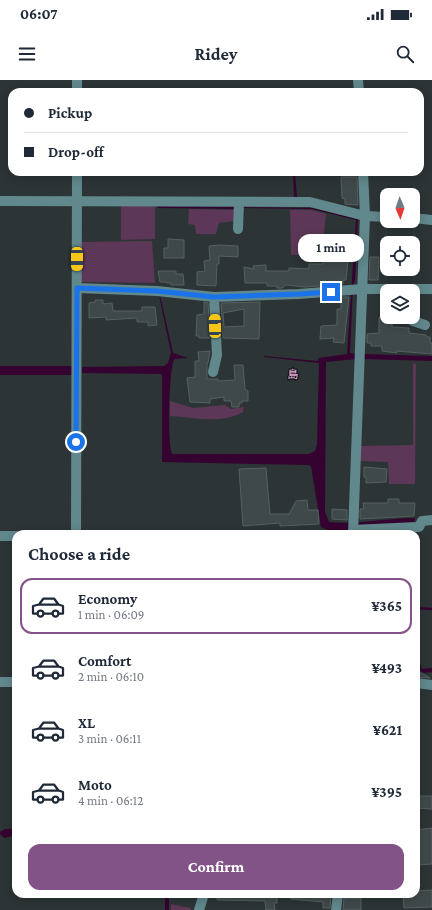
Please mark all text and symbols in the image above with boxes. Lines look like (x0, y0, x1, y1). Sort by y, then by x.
text: 06:07 (20, 6, 58, 22)
icon: menu (16, 43, 38, 65)
icon: search (394, 43, 416, 65)
text: Ridey (194, 44, 238, 64)
text: Pickup (48, 105, 92, 121)
text: Drop-off (48, 144, 104, 160)
north arrow (380, 188, 420, 228)
map controls (380, 188, 420, 324)
callout: 1 min (298, 234, 364, 262)
button: locate (380, 236, 420, 276)
text: 1 min (316, 240, 346, 255)
car (71, 247, 83, 271)
route end (322, 283, 340, 301)
button: layers (380, 284, 420, 324)
car (209, 314, 221, 338)
district label: 島 (288, 368, 299, 380)
route start (67, 433, 85, 451)
text: Choose a ride (28, 544, 130, 564)
icon: car (30, 588, 66, 624)
text: Economy (78, 591, 137, 607)
text: ¥365 (371, 598, 402, 614)
text: 1 min · 06:09 (78, 607, 144, 622)
icon: car (30, 650, 66, 686)
text: Comfort (78, 653, 132, 669)
text: ¥493 (372, 660, 402, 676)
text: 2 min · 06:10 (78, 669, 144, 684)
icon: car (30, 712, 66, 748)
text: XL (78, 715, 95, 731)
text: ¥621 (373, 722, 402, 738)
text: 3 min · 06:11 (78, 731, 141, 746)
icon: car (30, 774, 66, 810)
text: Moto (78, 777, 112, 793)
text: ¥395 (371, 784, 402, 800)
text: 4 min · 06:12 (78, 793, 143, 808)
button: Confirm (28, 844, 404, 890)

